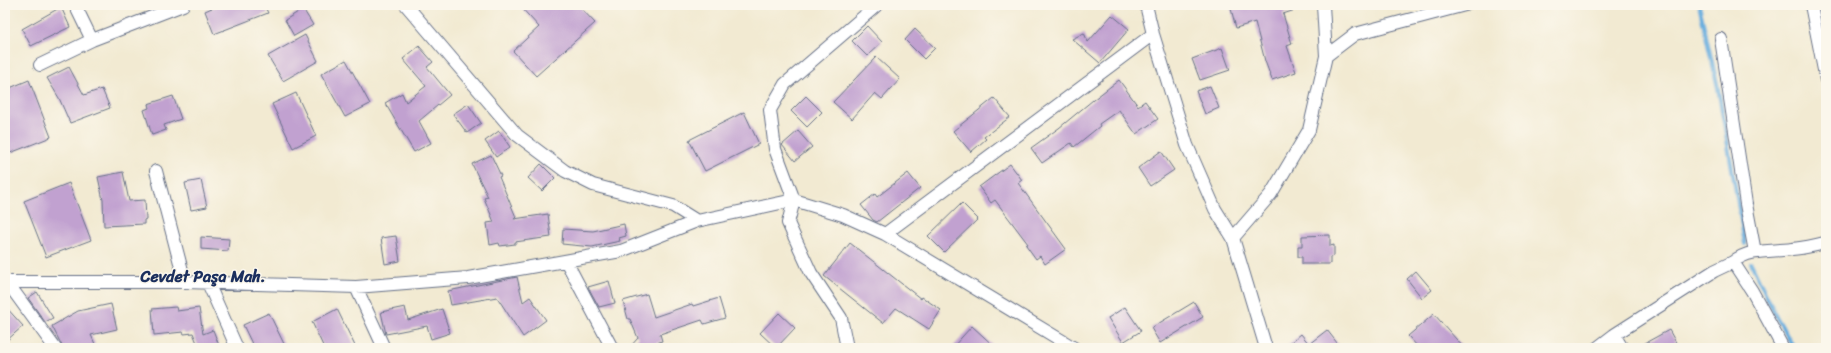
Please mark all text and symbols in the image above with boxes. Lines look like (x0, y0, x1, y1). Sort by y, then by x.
district label: Cevdet Paşa Mah. (139, 262, 266, 291)

